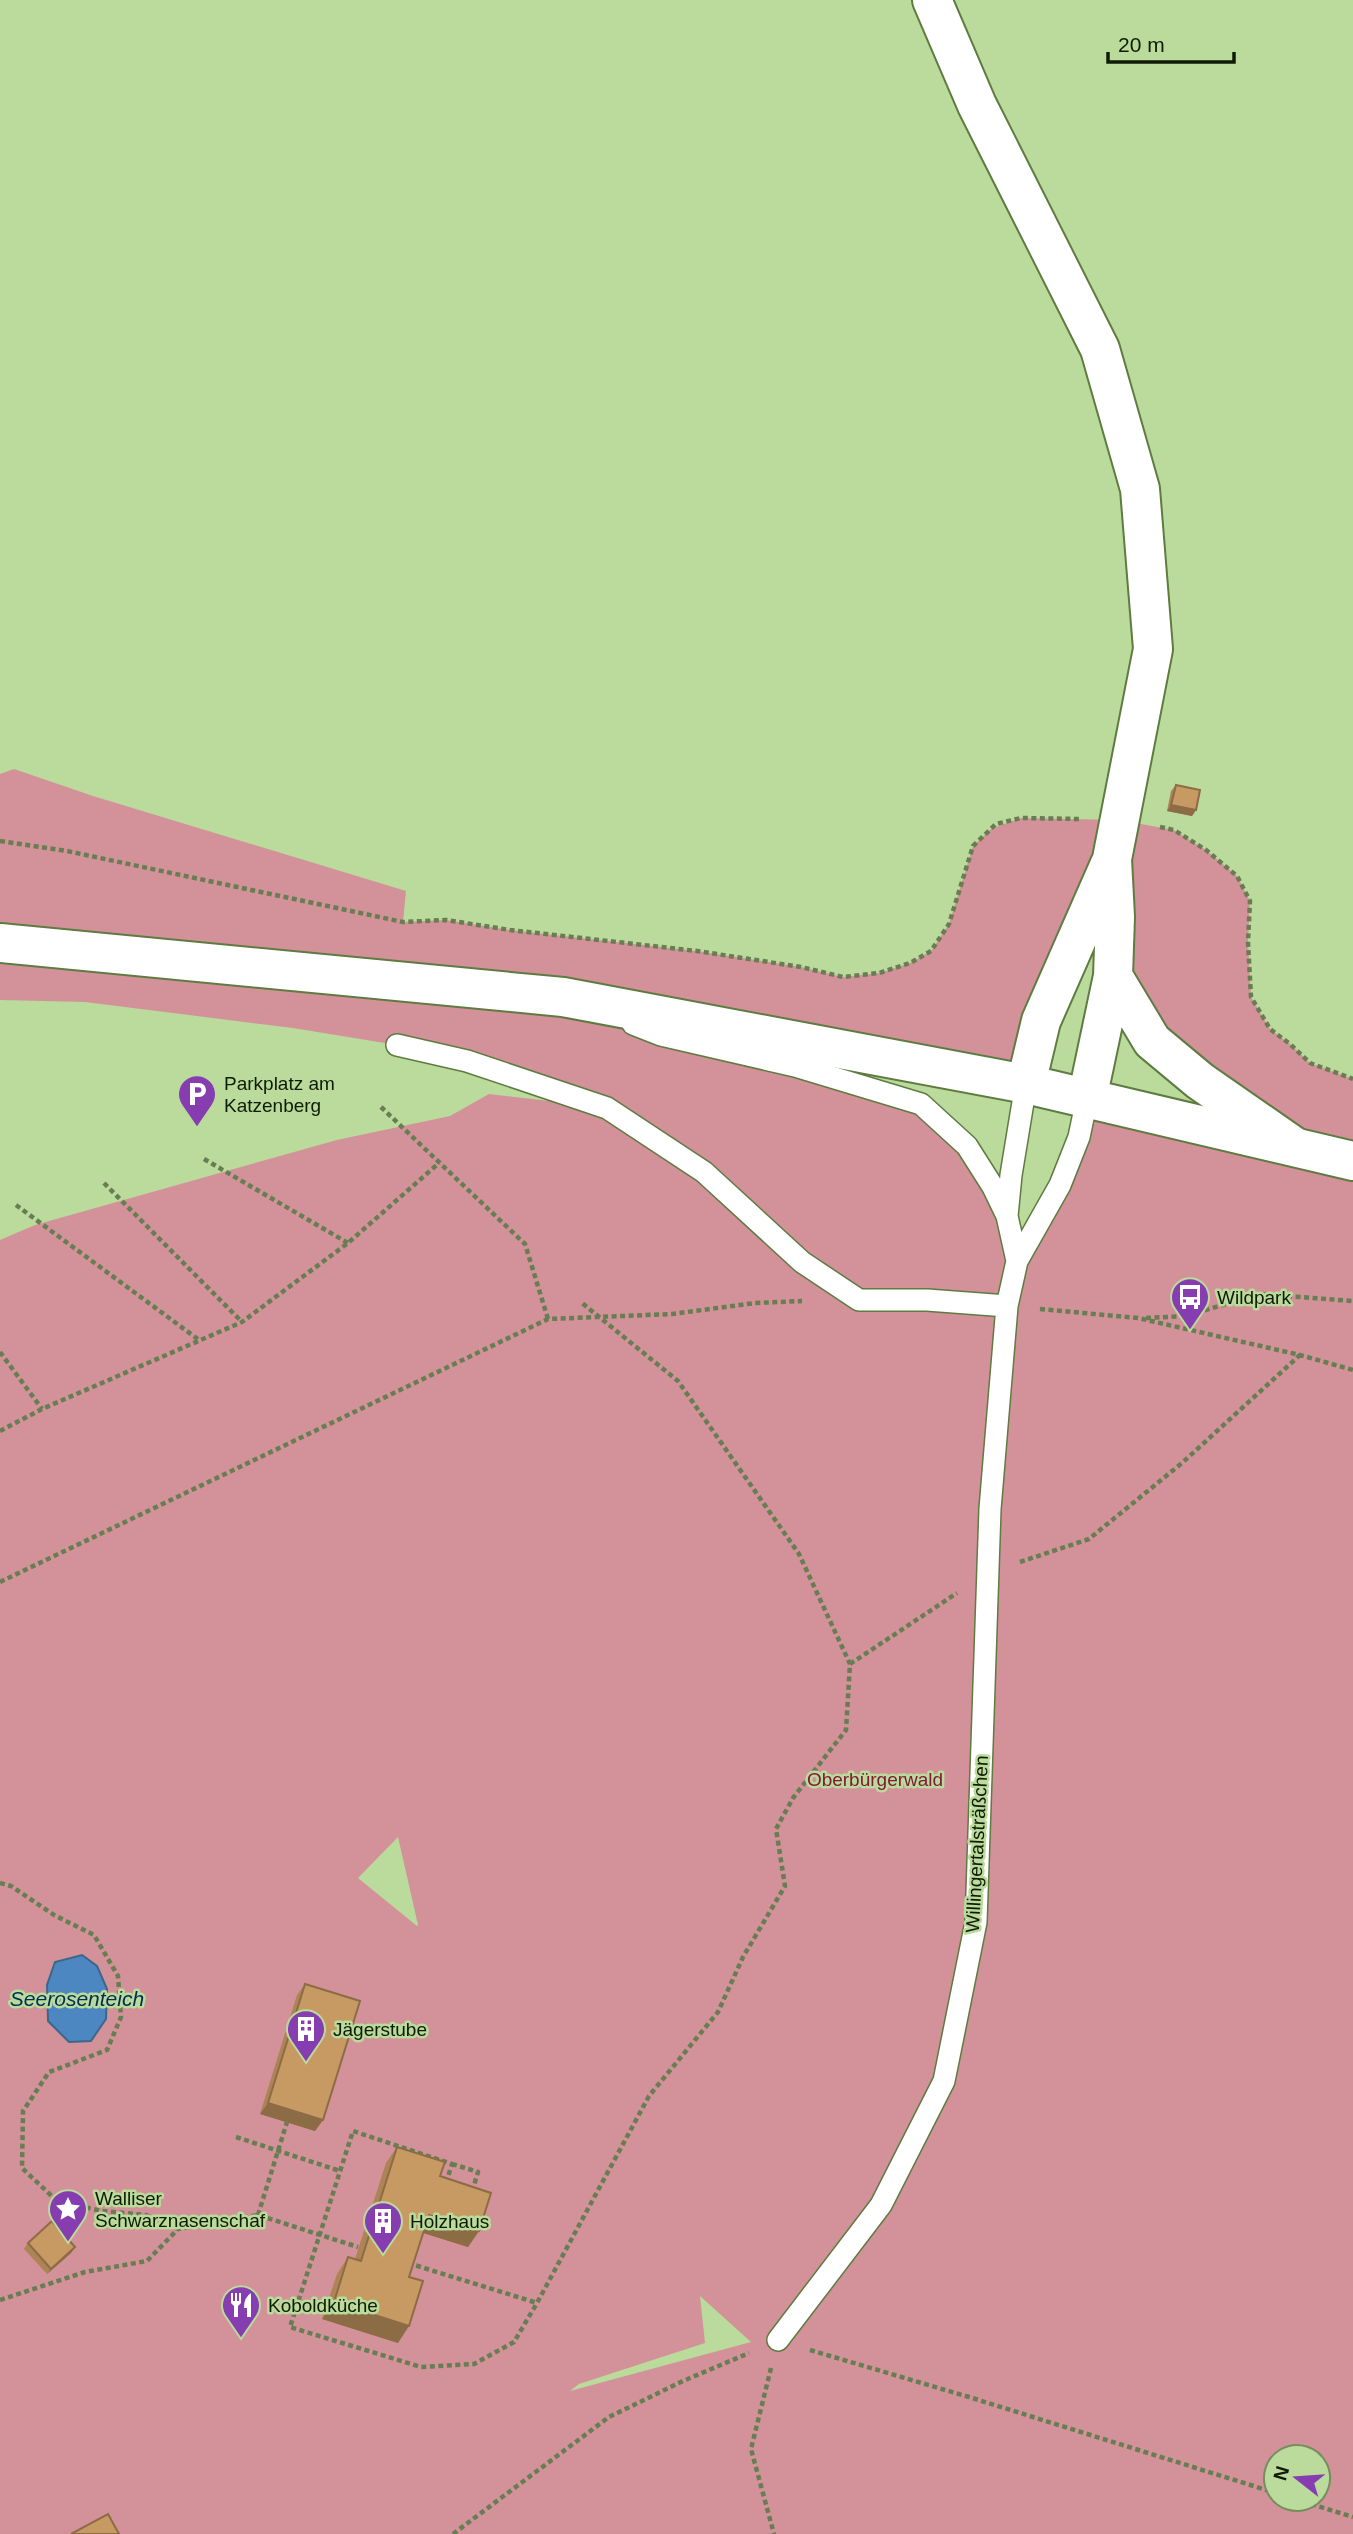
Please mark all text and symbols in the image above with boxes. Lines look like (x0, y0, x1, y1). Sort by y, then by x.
scale bar (1108, 21, 1234, 65)
text: 20 m (1118, 33, 1165, 56)
parking icon: Parkplatz am Katzenberg (176, 1073, 218, 1128)
place label: Parkplatz am Katzenberg (224, 1073, 335, 1116)
bus stop icon: Wildpark (1169, 1276, 1211, 1331)
place label: Wildpark (1217, 1287, 1291, 1308)
street label: Willingertalsträßchen (962, 1755, 992, 1933)
park label: Oberbürgerwald (807, 1769, 943, 1790)
water label: Seerosenteich (10, 1987, 144, 2010)
building icon: Jägerstube (285, 2008, 327, 2063)
place label: Jägerstube (333, 2019, 427, 2040)
place icon: Walliser Schwarznasenschaf (47, 2188, 89, 2243)
place label: Walliser Schwarznasenschaf (95, 2188, 266, 2231)
building icon: Holzhaus (362, 2200, 404, 2255)
place label: Holzhaus (410, 2211, 489, 2232)
restaurant icon: Koboldküche (220, 2284, 262, 2339)
place label: Koboldküche (268, 2295, 378, 2316)
north arrow (1262, 2443, 1332, 2513)
text: N (1269, 2464, 1293, 2483)

